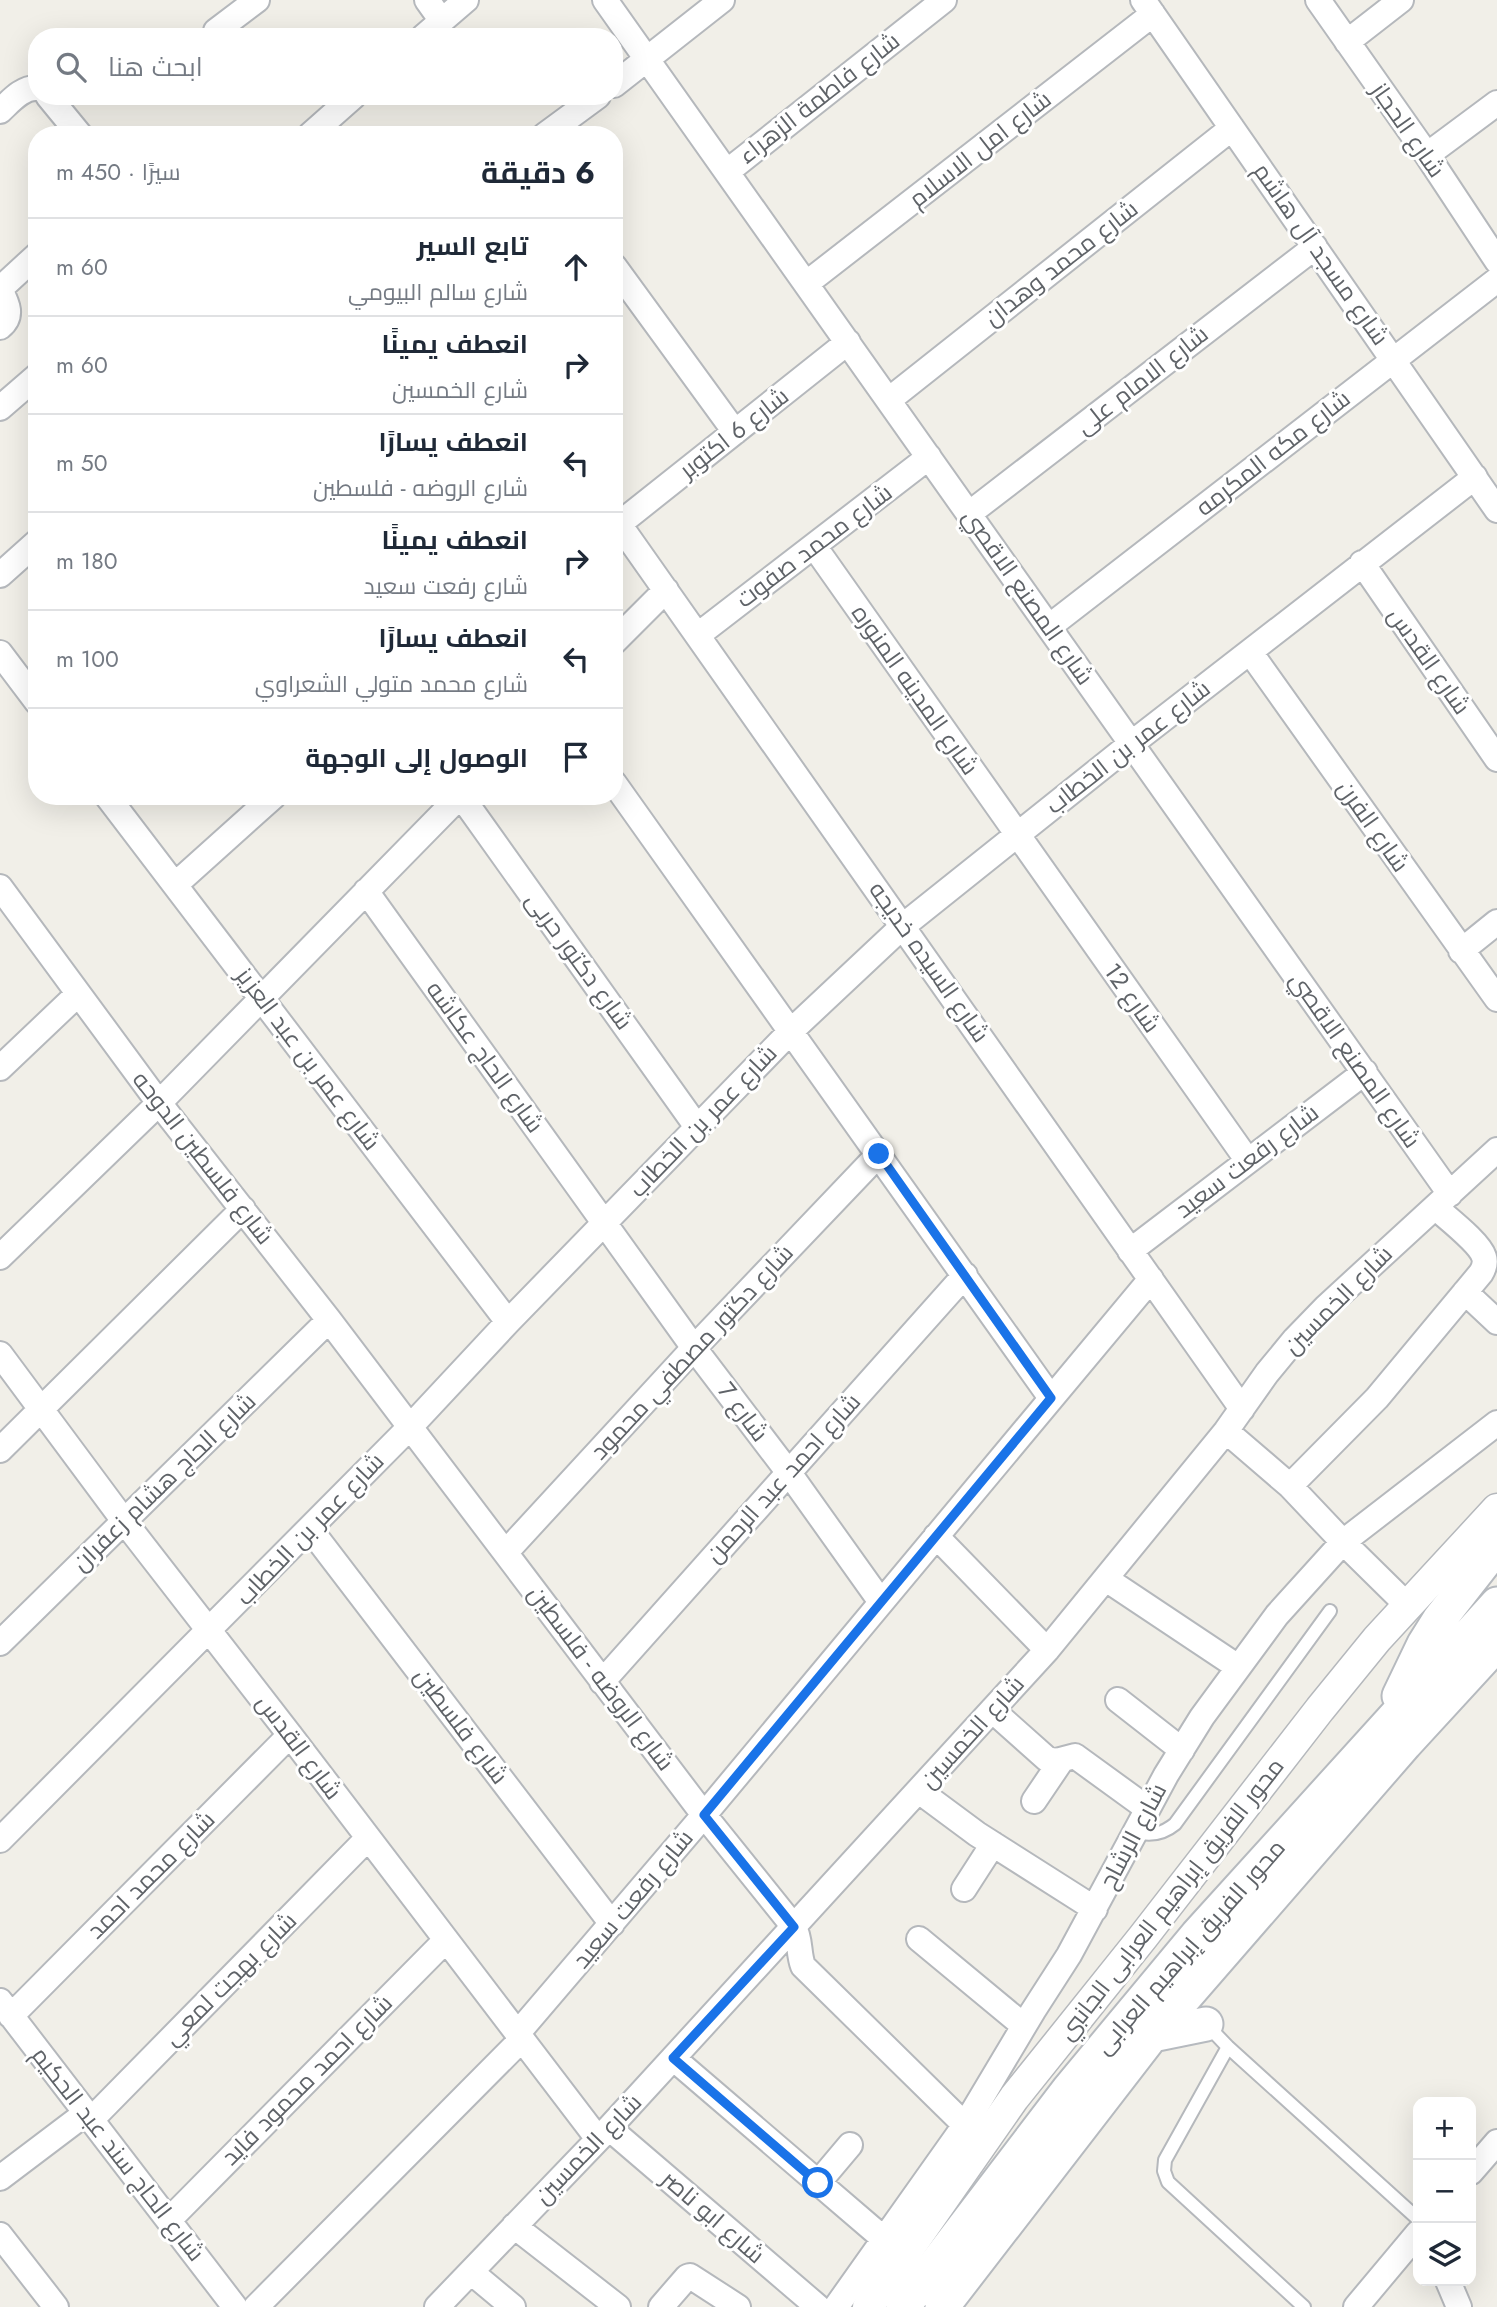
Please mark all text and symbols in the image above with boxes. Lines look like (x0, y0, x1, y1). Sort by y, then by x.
street label: شارع فاطمة الزهراء (730, 23, 907, 172)
search box (28, 28, 623, 105)
icon: search (52, 48, 90, 86)
text: ابحث هنا (108, 48, 203, 86)
street label: شارع الحجاز (1362, 73, 1454, 184)
street label: شارع امل الاسلام (901, 82, 1058, 215)
text: 6 دقيقة (481, 151, 595, 194)
text: سيرًا · 450 m (56, 155, 181, 189)
street label: شارع مسجد آل هاشم (1245, 155, 1398, 352)
street label: شارع محمد وهدان (976, 191, 1145, 334)
text: تابع السير (417, 227, 528, 265)
icon: ahead (557, 248, 595, 286)
text: 60 m (56, 250, 108, 284)
text: شارع سالم البيومي (348, 275, 528, 309)
street label: شارع الامام على (1068, 317, 1215, 443)
text: انعطف يمينًا (382, 325, 528, 363)
icon: right (557, 346, 595, 384)
text: 60 m (56, 348, 108, 382)
text: شارع الخمسين (392, 373, 528, 407)
street label: شارع 6 اكتوبر (670, 379, 796, 488)
street label: شارع مكه المكرمه (1188, 381, 1357, 524)
text: انعطف يسارًا (378, 423, 528, 461)
icon: left (557, 444, 595, 482)
text: 50 m (56, 446, 108, 480)
text: شارع الروضه - فلسطين (313, 471, 528, 505)
street label: شارع محمد صفوت (728, 475, 899, 616)
street label: شارع المصنع الاقصي (954, 501, 1102, 693)
text: انعطف يمينًا (382, 521, 528, 559)
icon: right (557, 542, 595, 580)
text: 180 m (56, 544, 118, 578)
text: شارع رفعت سعيد (364, 569, 528, 603)
street label: شارع المدينه المنوره (843, 597, 987, 782)
street label: شارع القدس (1380, 600, 1479, 722)
text: انعطف يسارًا (378, 619, 528, 657)
icon: left (557, 640, 595, 678)
text: 100 m (56, 642, 119, 676)
text: شارع محمد متولي الشعراوي (255, 667, 528, 701)
street label: شارع عمر بن الخطاب (1038, 671, 1217, 822)
icon: arrive (557, 738, 595, 776)
text: الوصول إلى الوجهة (305, 739, 528, 777)
street label: شارع الفرن (1329, 773, 1418, 879)
street label: شارع السيده خديجه (861, 874, 998, 1049)
street label: شارع دكتور حربى (517, 885, 641, 1037)
street label: شارع 12 (1096, 956, 1169, 1040)
street label: شارع عمر بن عبد العزيز (227, 958, 389, 1158)
street label: شارع المصنع الاقصي (1281, 964, 1429, 1156)
street label: شارع الحاج عكاشه (418, 974, 553, 1140)
street label: شارع عمر بن الخطاب (620, 1036, 785, 1205)
street label: شارع فلسطين الدوحه (125, 1064, 282, 1252)
street label: شارع رفعت سعيد (1168, 1095, 1326, 1226)
route end (863, 1138, 894, 1169)
street label: شارع دكتور مصطفي محمود (582, 1236, 803, 1469)
street label: شارع الخمسين (1275, 1237, 1400, 1362)
street label: شارع 7 (709, 1375, 777, 1449)
street label: شارع الحاج هشام زعفران (64, 1384, 264, 1579)
street label: شارع احمد عبد الرحمن (697, 1385, 868, 1570)
street label: شارع عمر بن الخطاب (227, 1444, 392, 1613)
street label: شارع الروضه - فلسطين (520, 1578, 683, 1778)
street label: شارع فلسطين (406, 1660, 517, 1791)
street label: شارع الخمسين (911, 1667, 1032, 1796)
street label: شارع القدس (248, 1687, 351, 1807)
street label: محور الفريق إبراهيم العرابى الجانبي (1052, 1752, 1290, 2046)
street label: شارع الرشاح (1090, 1777, 1175, 1895)
street label: شارع محمد احمد (79, 1803, 223, 1947)
street label: شارع رفعت سعيد (564, 1822, 701, 1976)
street label: محور الفريق إبراهيم العرابى (1089, 1834, 1291, 2060)
street label: شارع بهجت لمعي (155, 1904, 306, 2055)
street label: شارع احمد محمود فايد (213, 1986, 400, 2173)
street label: شارع الحاج سند عبد الحكيم (23, 2039, 213, 2268)
street label: شارع الخمسين (526, 2085, 650, 2212)
map controls (1413, 2097, 1476, 2286)
button: + (1413, 2097, 1476, 2160)
street label: شارع ابو ناصر (652, 2160, 773, 2272)
button: − (1413, 2160, 1476, 2223)
route start (802, 2167, 833, 2198)
button: layers (1413, 2223, 1476, 2286)

